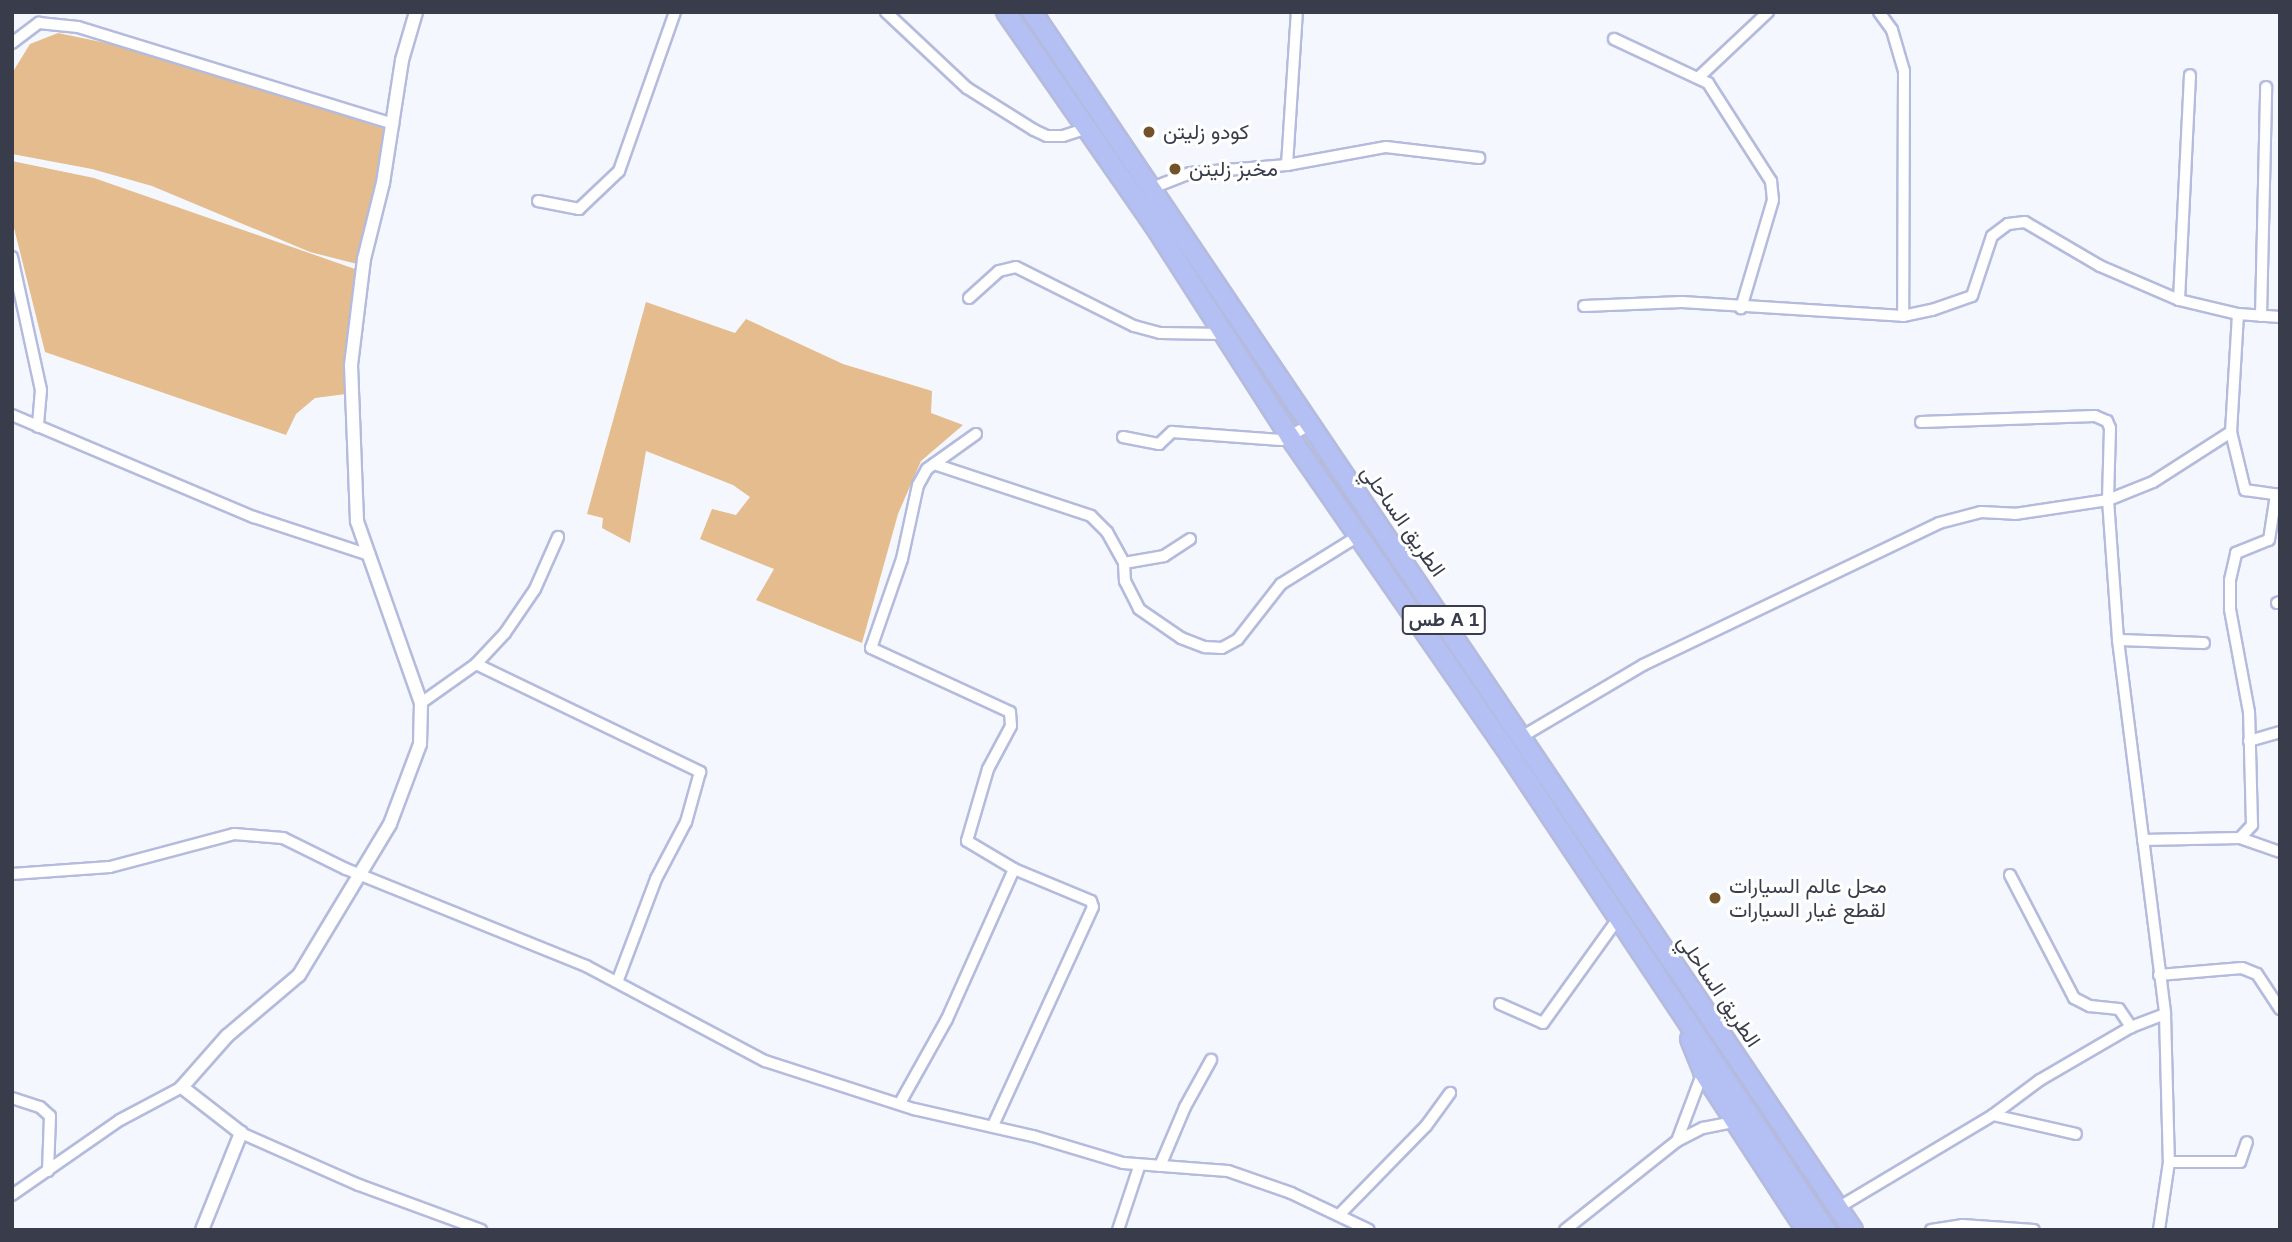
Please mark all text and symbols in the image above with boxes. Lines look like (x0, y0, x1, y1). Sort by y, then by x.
place label: كودو زليتن (1163, 119, 1249, 145)
marker: كودو زليتن (1141, 124, 1157, 140)
place label: مخبز زليتن (1189, 156, 1278, 182)
marker: مخبز زليتن (1167, 161, 1183, 177)
street label: الطريق الساحلي (1355, 460, 1451, 582)
road number: طس A 1 (1400, 604, 1488, 636)
place label: محل عالم السيارات لقطع غيار السيارات (1729, 873, 1887, 923)
marker: محل عالم السيارات لقطع غيار السيارات (1707, 890, 1723, 906)
street label: الطريق الساحلي (1672, 930, 1766, 1052)

